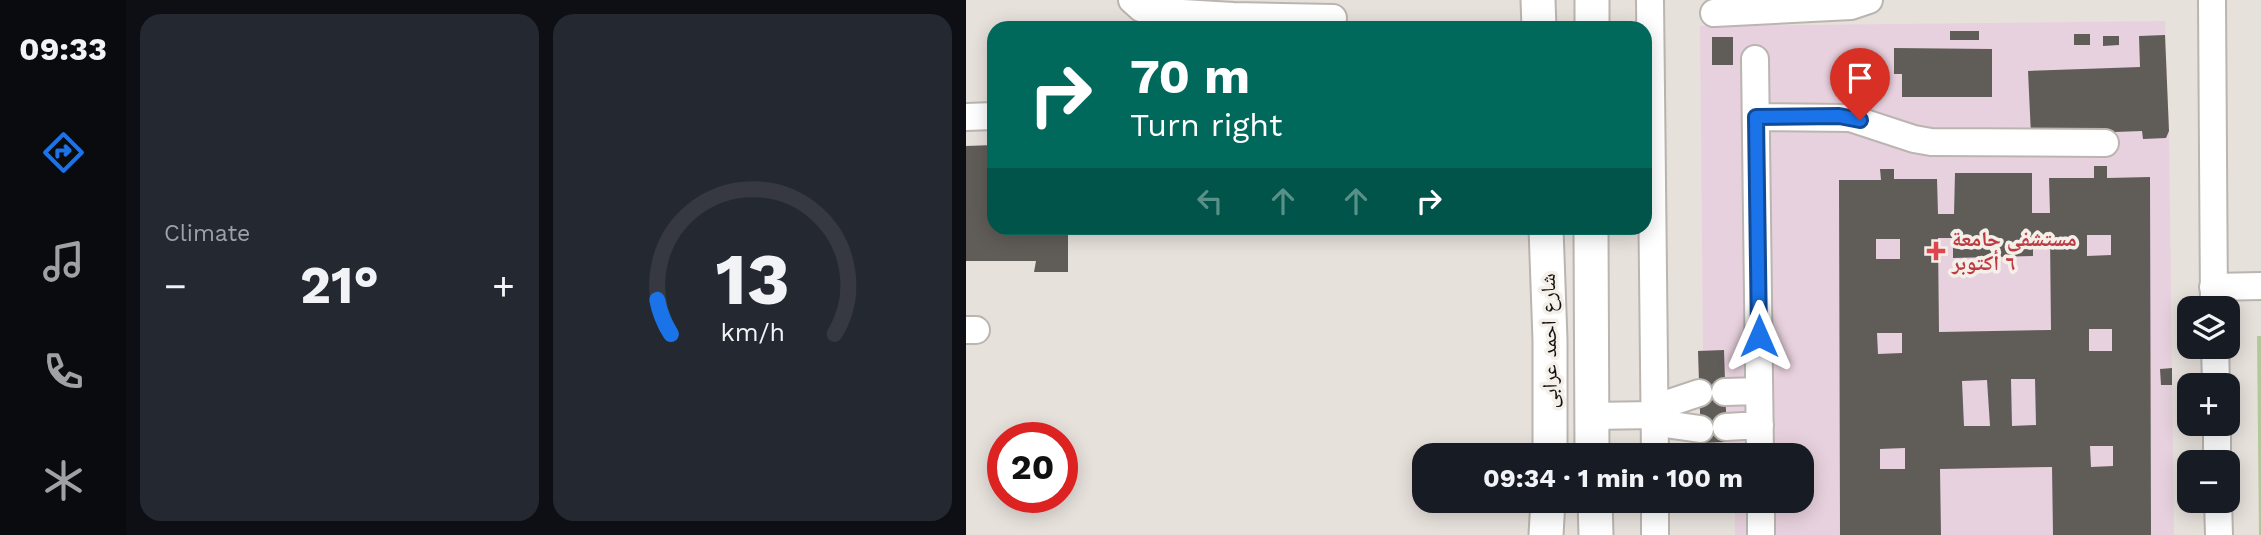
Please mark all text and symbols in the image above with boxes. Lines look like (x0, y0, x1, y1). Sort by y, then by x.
text: 09:33 (19, 30, 107, 68)
text: 70 m (1130, 47, 1250, 105)
pin (1830, 48, 1890, 120)
icon: right (1015, 49, 1106, 140)
icon: arrive (1841, 59, 1879, 97)
text: Turn right (1130, 106, 1282, 144)
icon: directions (39, 128, 88, 177)
icon: left (1191, 182, 1229, 220)
icon: ahead (1264, 182, 1302, 220)
icon: ahead (1337, 182, 1375, 220)
icon: right (1410, 182, 1448, 220)
text: Climate (164, 220, 250, 247)
place label: مستشفى جامعة ٦ أكتوبر (1951, 226, 2077, 275)
text: 13 (715, 236, 790, 322)
icon: music (39, 237, 88, 286)
marker: مستشفى جامعة ٦ أكتوبر (1926, 241, 1946, 261)
text: 21° (300, 255, 379, 316)
text: − (164, 264, 187, 308)
text: + (492, 264, 515, 308)
street label: شارع احمد عرابى (1535, 273, 1563, 409)
map controls (2177, 296, 2240, 513)
button: layers (2177, 296, 2240, 359)
position arrow (1722, 299, 1796, 373)
text: km/h (720, 317, 785, 346)
icon: phone (39, 347, 88, 396)
button: + (2177, 373, 2240, 436)
speed limit sign: 20 (987, 422, 1078, 513)
button: − (2177, 450, 2240, 513)
icon: climate (39, 456, 88, 505)
text: 09:34 · 1 min · 100 m (1483, 463, 1743, 493)

